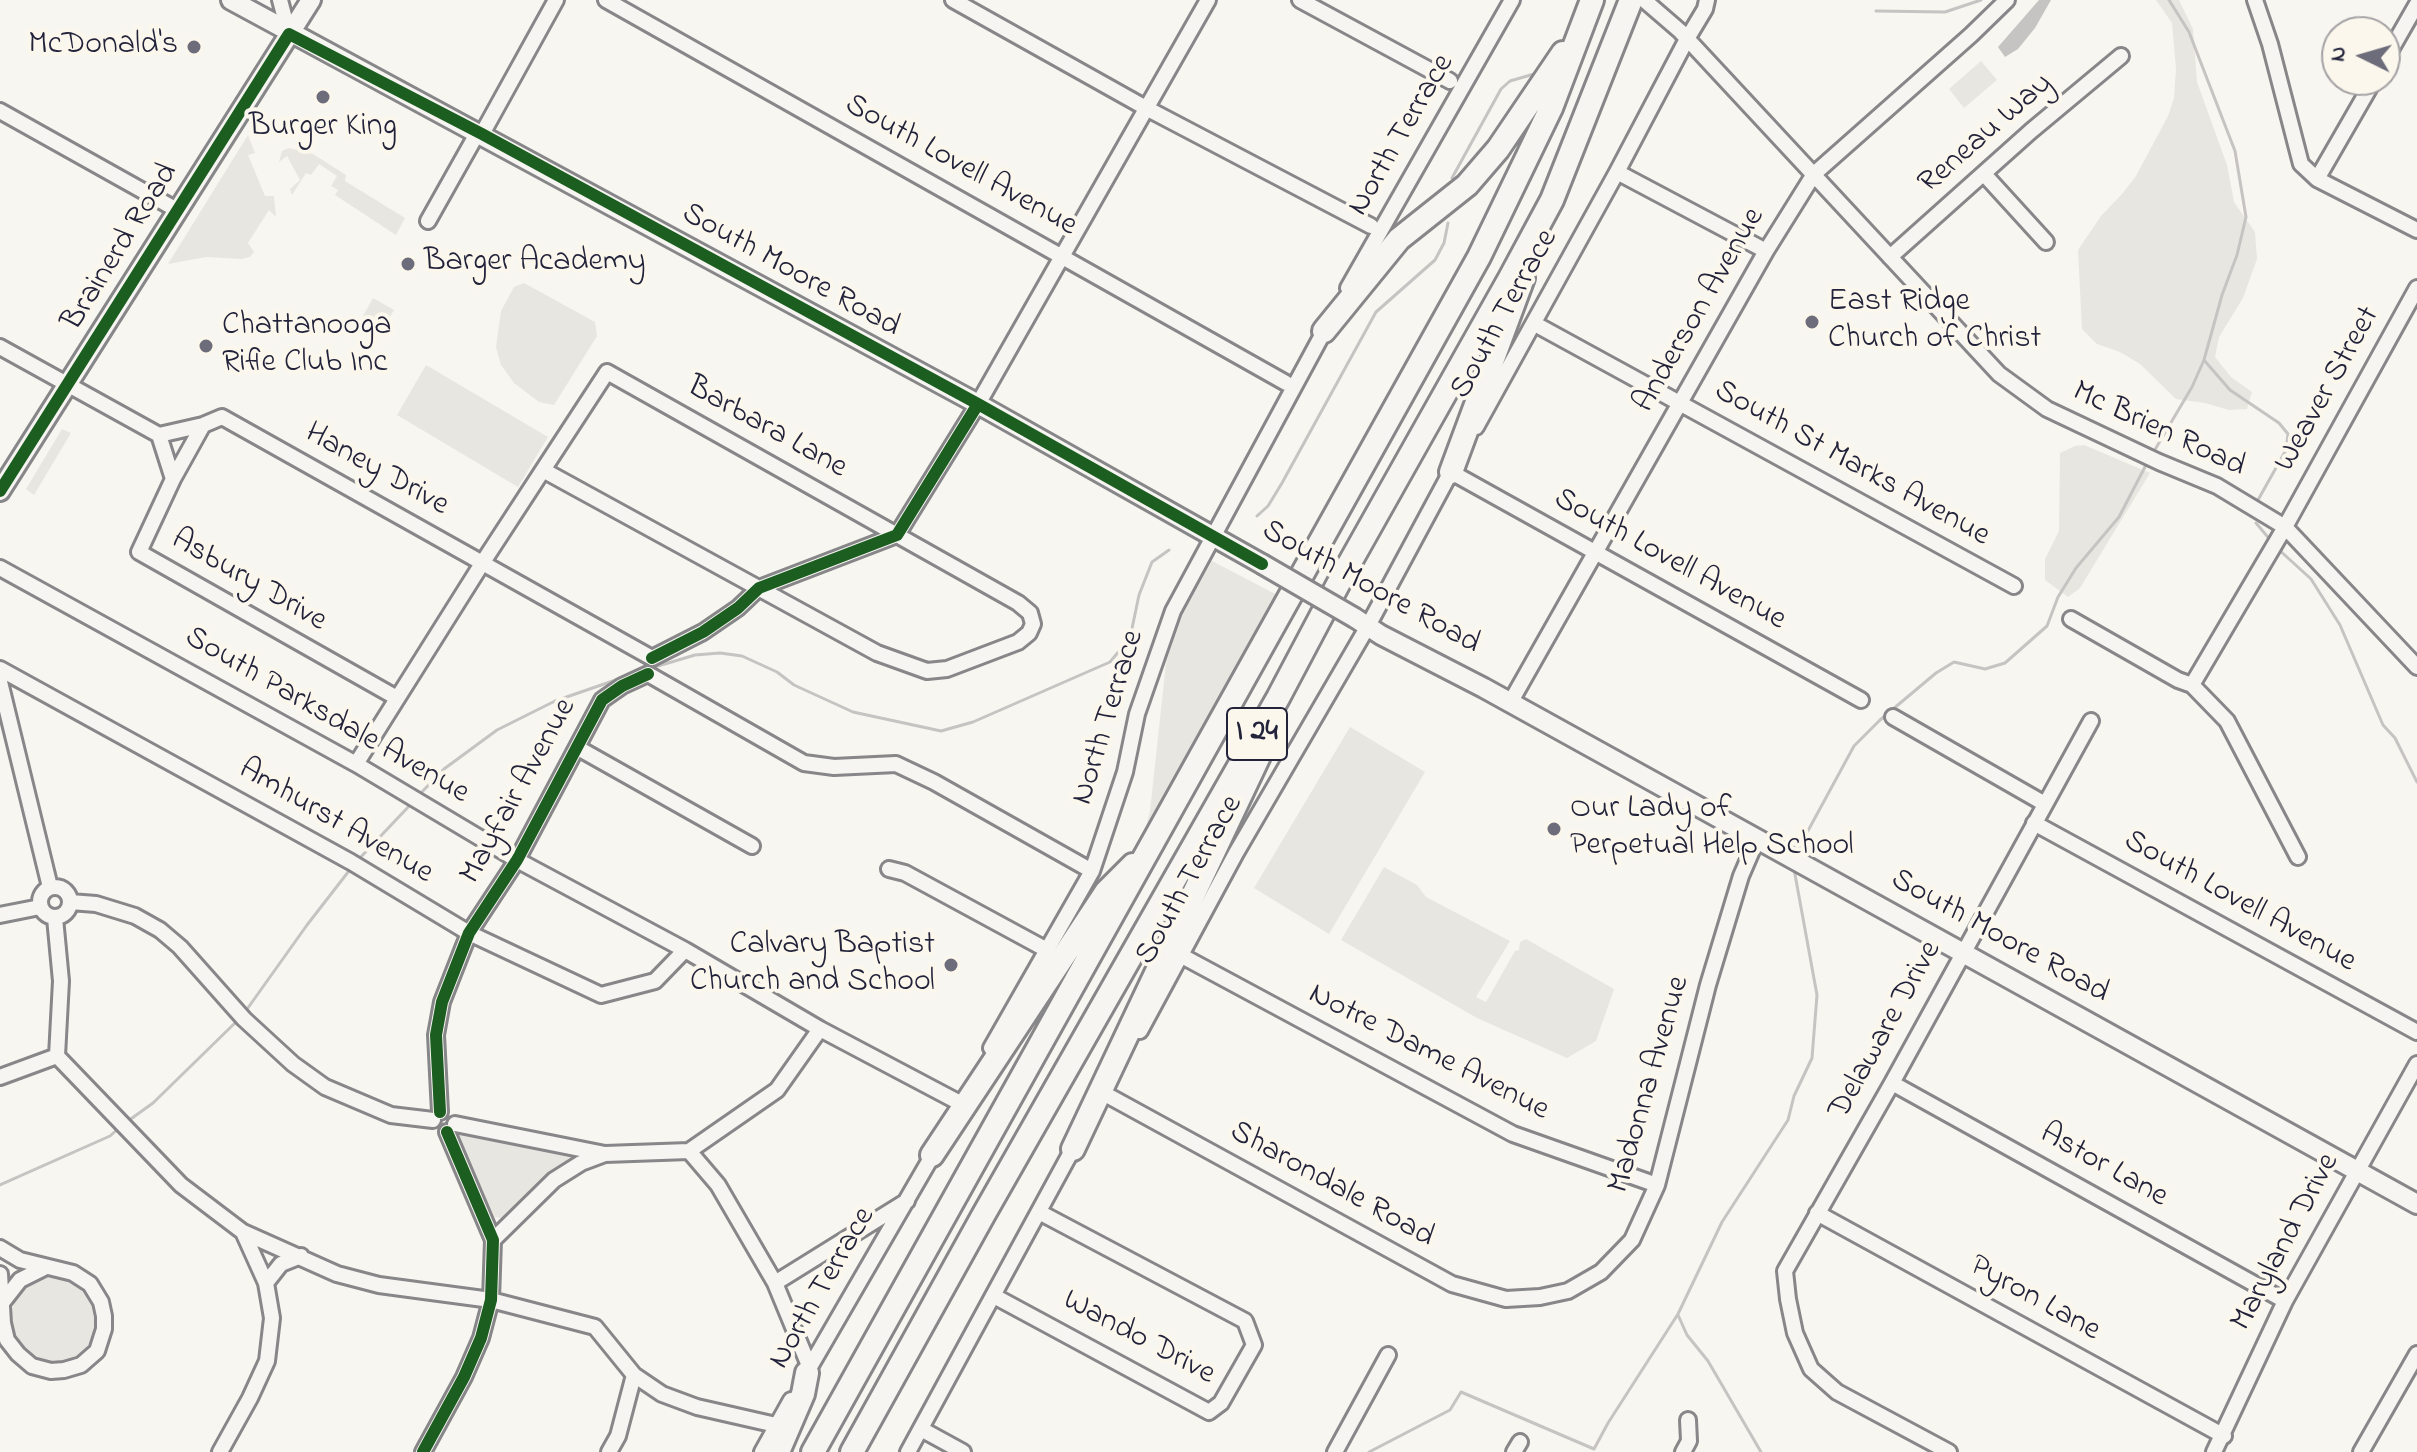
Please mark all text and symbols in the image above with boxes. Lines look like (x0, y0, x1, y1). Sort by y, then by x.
north arrow (2321, 16, 2401, 96)
place label: McDonald's (28, 28, 178, 66)
marker: McDonald's (185, 38, 203, 56)
text: N (2322, 45, 2356, 63)
street label: North Terrace (1341, 48, 1465, 224)
street label: Reneau Way (1912, 66, 2062, 204)
street label: South Lovell Avenue (837, 87, 1083, 247)
marker: Burger King (314, 88, 332, 106)
place label: Burger King (249, 110, 397, 148)
street label: Brainerd Road (55, 157, 189, 339)
street label: South Moore Road (674, 196, 906, 348)
street label: Anderson Avenue (1627, 202, 1775, 420)
street label: South Terrace (1444, 224, 1568, 406)
place label: Barger Academy (424, 245, 646, 283)
marker: Barger Academy (399, 255, 417, 273)
place label: East Ridge Church of Christ (1828, 285, 2041, 360)
street label: Weaver Street (2268, 301, 2390, 479)
place label: Chattanooga Rifle Club Inc (222, 309, 392, 384)
marker: East Ridge Church of Christ (1803, 313, 1821, 331)
marker: Chattanooga Rifle Club Inc (197, 337, 215, 355)
street label: Barbara Lane (679, 369, 853, 489)
street label: South St Marks Avenue (1706, 373, 1996, 557)
street label: Mc Brien Road (2065, 374, 2251, 488)
street label: Haney Drive (297, 416, 455, 526)
street label: South Lovell Avenue (1546, 481, 1792, 641)
street label: South Moore Road (1254, 513, 1486, 665)
street label: Asbury Drive (163, 522, 333, 642)
street label: South Parksdale Avenue (177, 620, 475, 814)
street label: North Terrace (1065, 626, 1155, 810)
street label: Mayfair Avenue (453, 693, 587, 891)
road number: I 24 (1227, 708, 1287, 760)
street label: Amhurst Avenue (231, 752, 439, 894)
street label: South Terrace (1129, 790, 1253, 972)
place label: Our Lady of Perpetual Help School (1570, 792, 1854, 867)
marker: Our Lady of Perpetual Help School (1545, 820, 1563, 838)
street label: South Lovell Avenue (2116, 823, 2362, 983)
street label: South Moore Road (1883, 862, 2115, 1014)
place label: Calvary Baptist Church and School (690, 928, 935, 1003)
street label: Delaware Drive (1822, 935, 1952, 1127)
marker: Calvary Baptist Church and School (942, 956, 960, 974)
street label: Madonna Avenue (1602, 972, 1700, 1198)
street label: Notre Dame Avenue (1301, 977, 1555, 1131)
street label: Sharondale Road (1222, 1114, 1440, 1258)
street label: Astor Lane (2032, 1116, 2174, 1218)
street label: Maryland Drive (2224, 1148, 2350, 1338)
street label: North Terrace (762, 1201, 886, 1377)
street label: Pyron Lane (1962, 1248, 2106, 1352)
street label: Wando Drive (1055, 1283, 1221, 1395)

